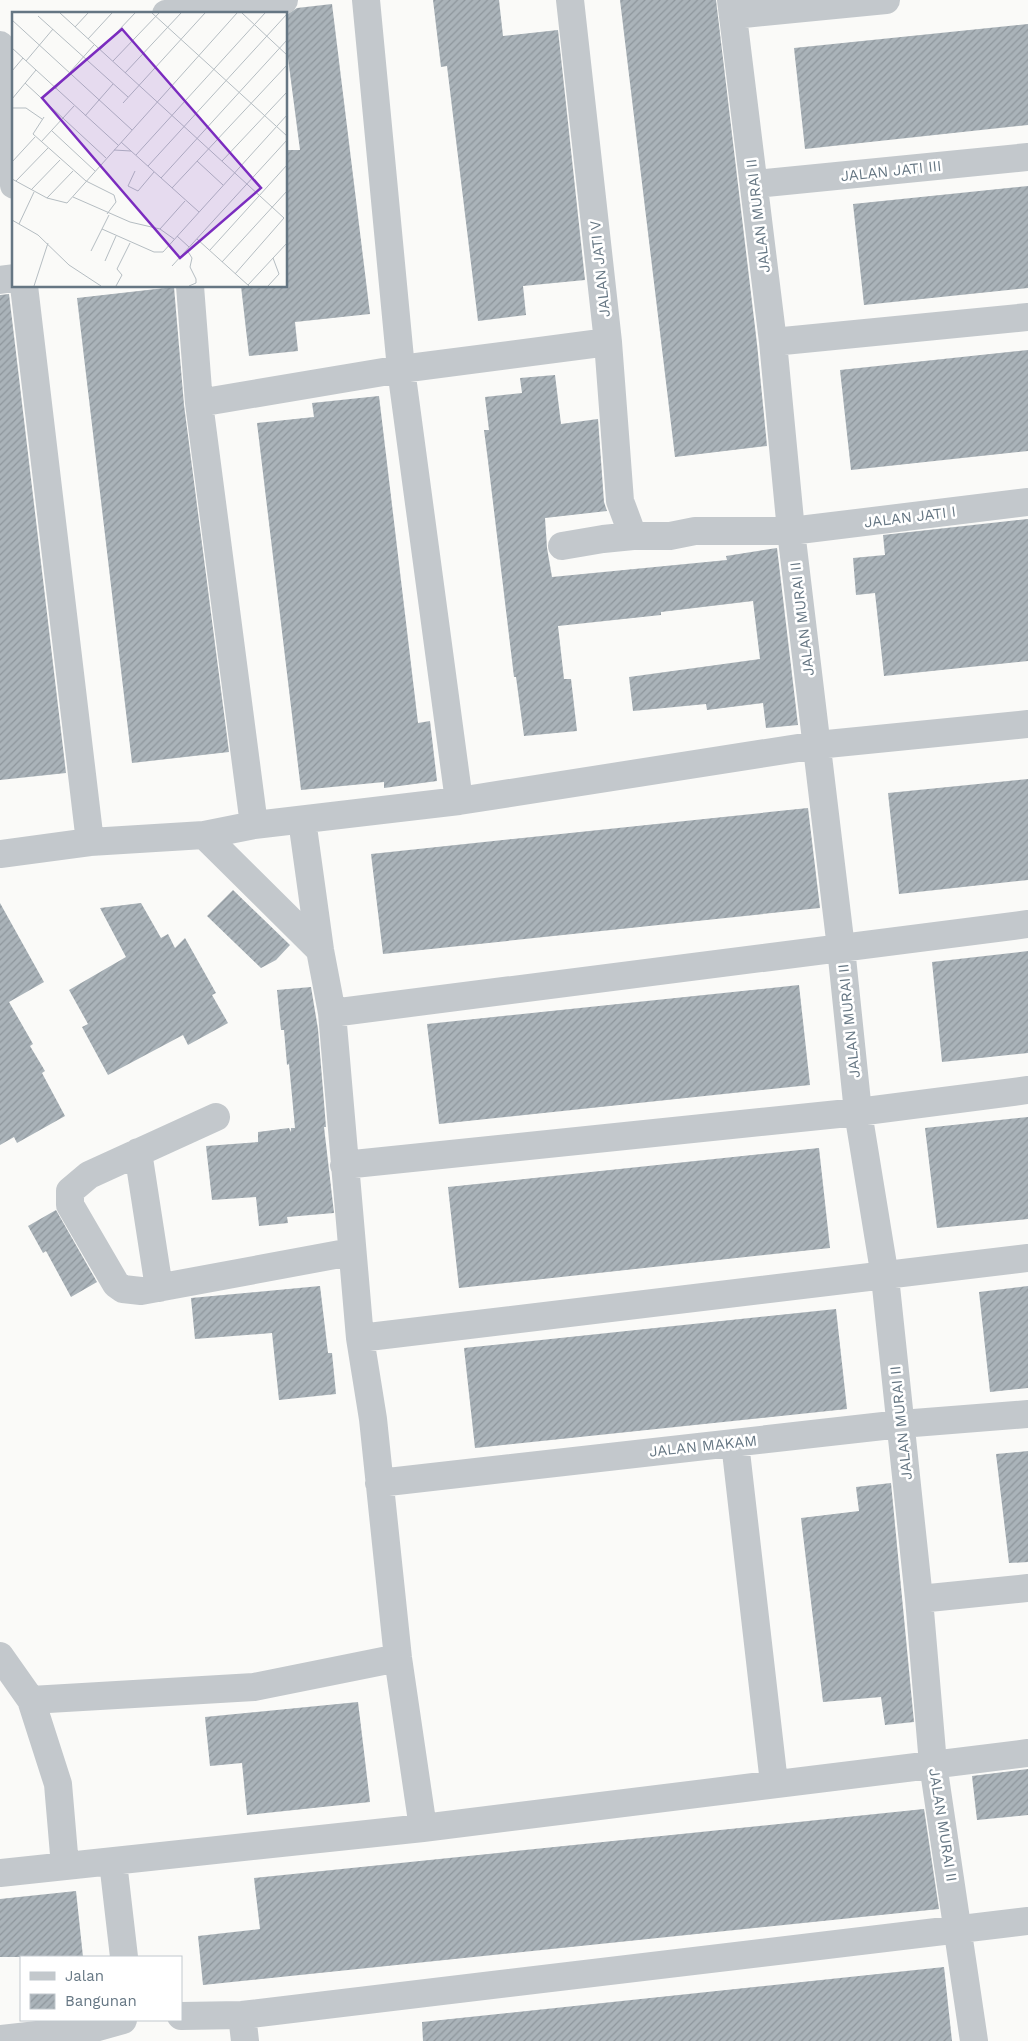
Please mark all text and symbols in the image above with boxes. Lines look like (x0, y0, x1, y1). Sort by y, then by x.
inset map (12, 12, 288, 288)
street label: JALAN JATI III (840, 157, 942, 185)
street label: JALAN MURAI II (742, 158, 774, 274)
street label: JALAN JATI V (586, 219, 614, 318)
street label: JALAN JATI I (863, 502, 957, 532)
street label: JALAN MURAI II (786, 561, 818, 677)
street label: JALAN MURAI II (834, 963, 864, 1079)
street label: JALAN MURAI II (886, 1365, 916, 1481)
street label: JALAN MAKAM (648, 1431, 758, 1461)
street label: JALAN MURAI II (925, 1767, 961, 1883)
legend (20, 1956, 182, 2021)
text: Jalan (65, 1967, 104, 1985)
text: Bangunan (65, 1992, 137, 2010)

